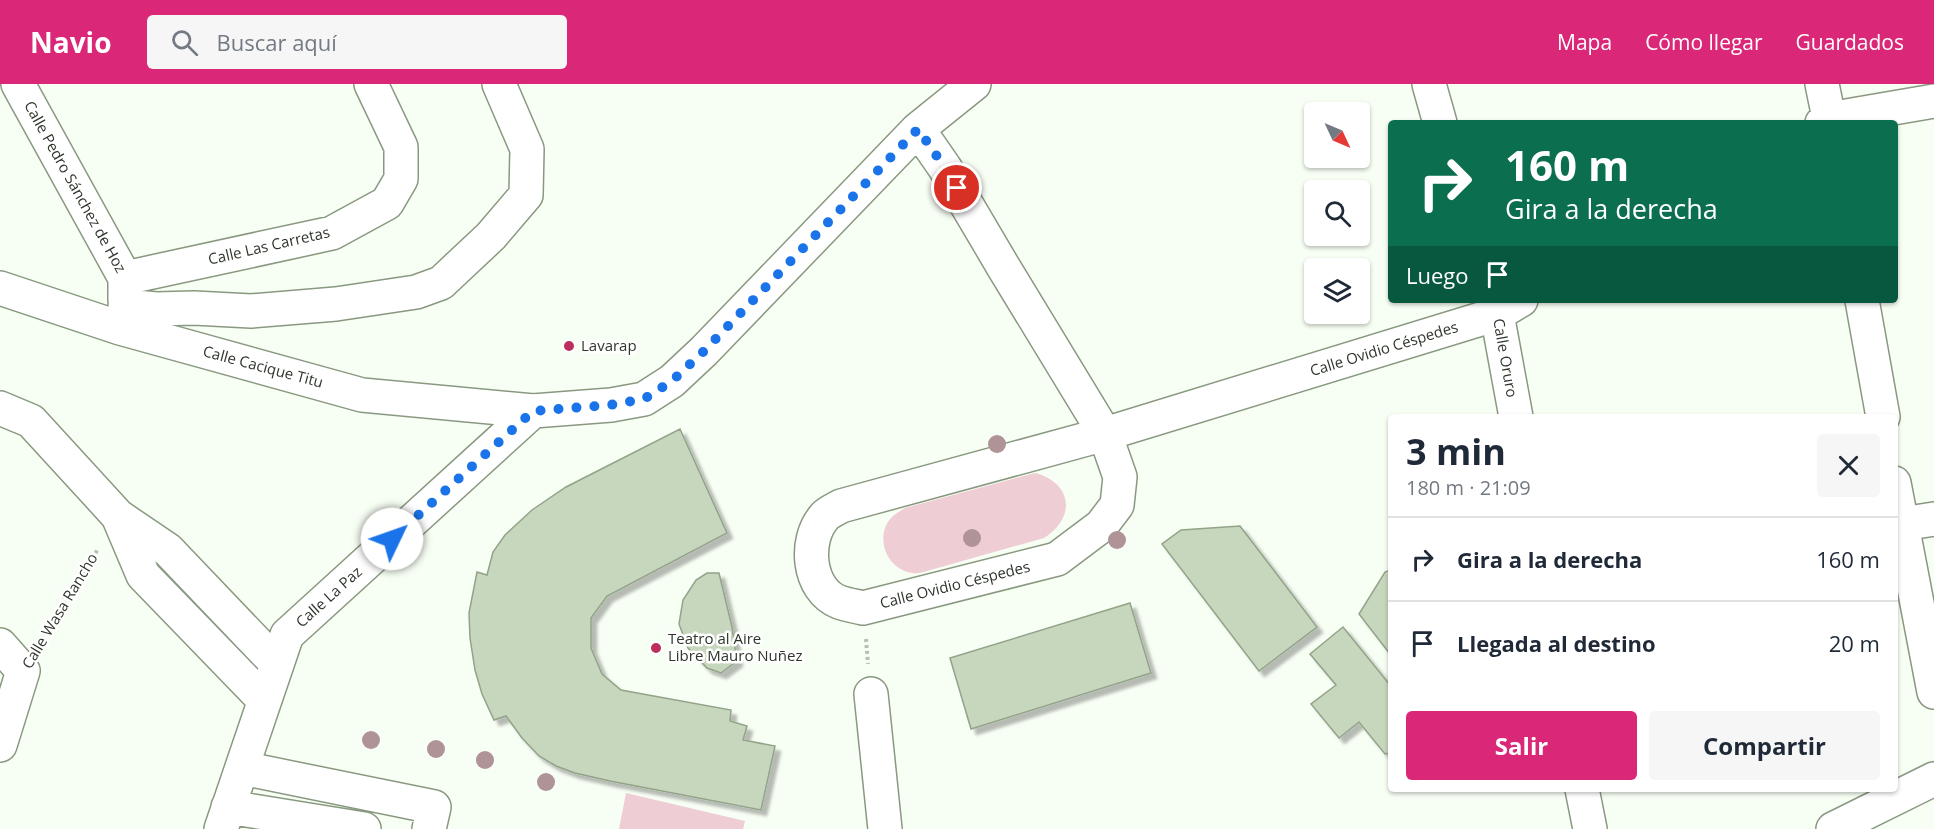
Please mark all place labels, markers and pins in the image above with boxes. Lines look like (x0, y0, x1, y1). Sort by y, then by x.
pin (931, 162, 982, 213)
place label: Lavarap (581, 335, 637, 355)
marker: Lavarap (562, 339, 576, 353)
place label: Teatro al Aire Libre Mauro Nuñez (668, 628, 802, 665)
marker: Teatro al Aire Libre Mauro Nuñez (649, 641, 663, 655)

